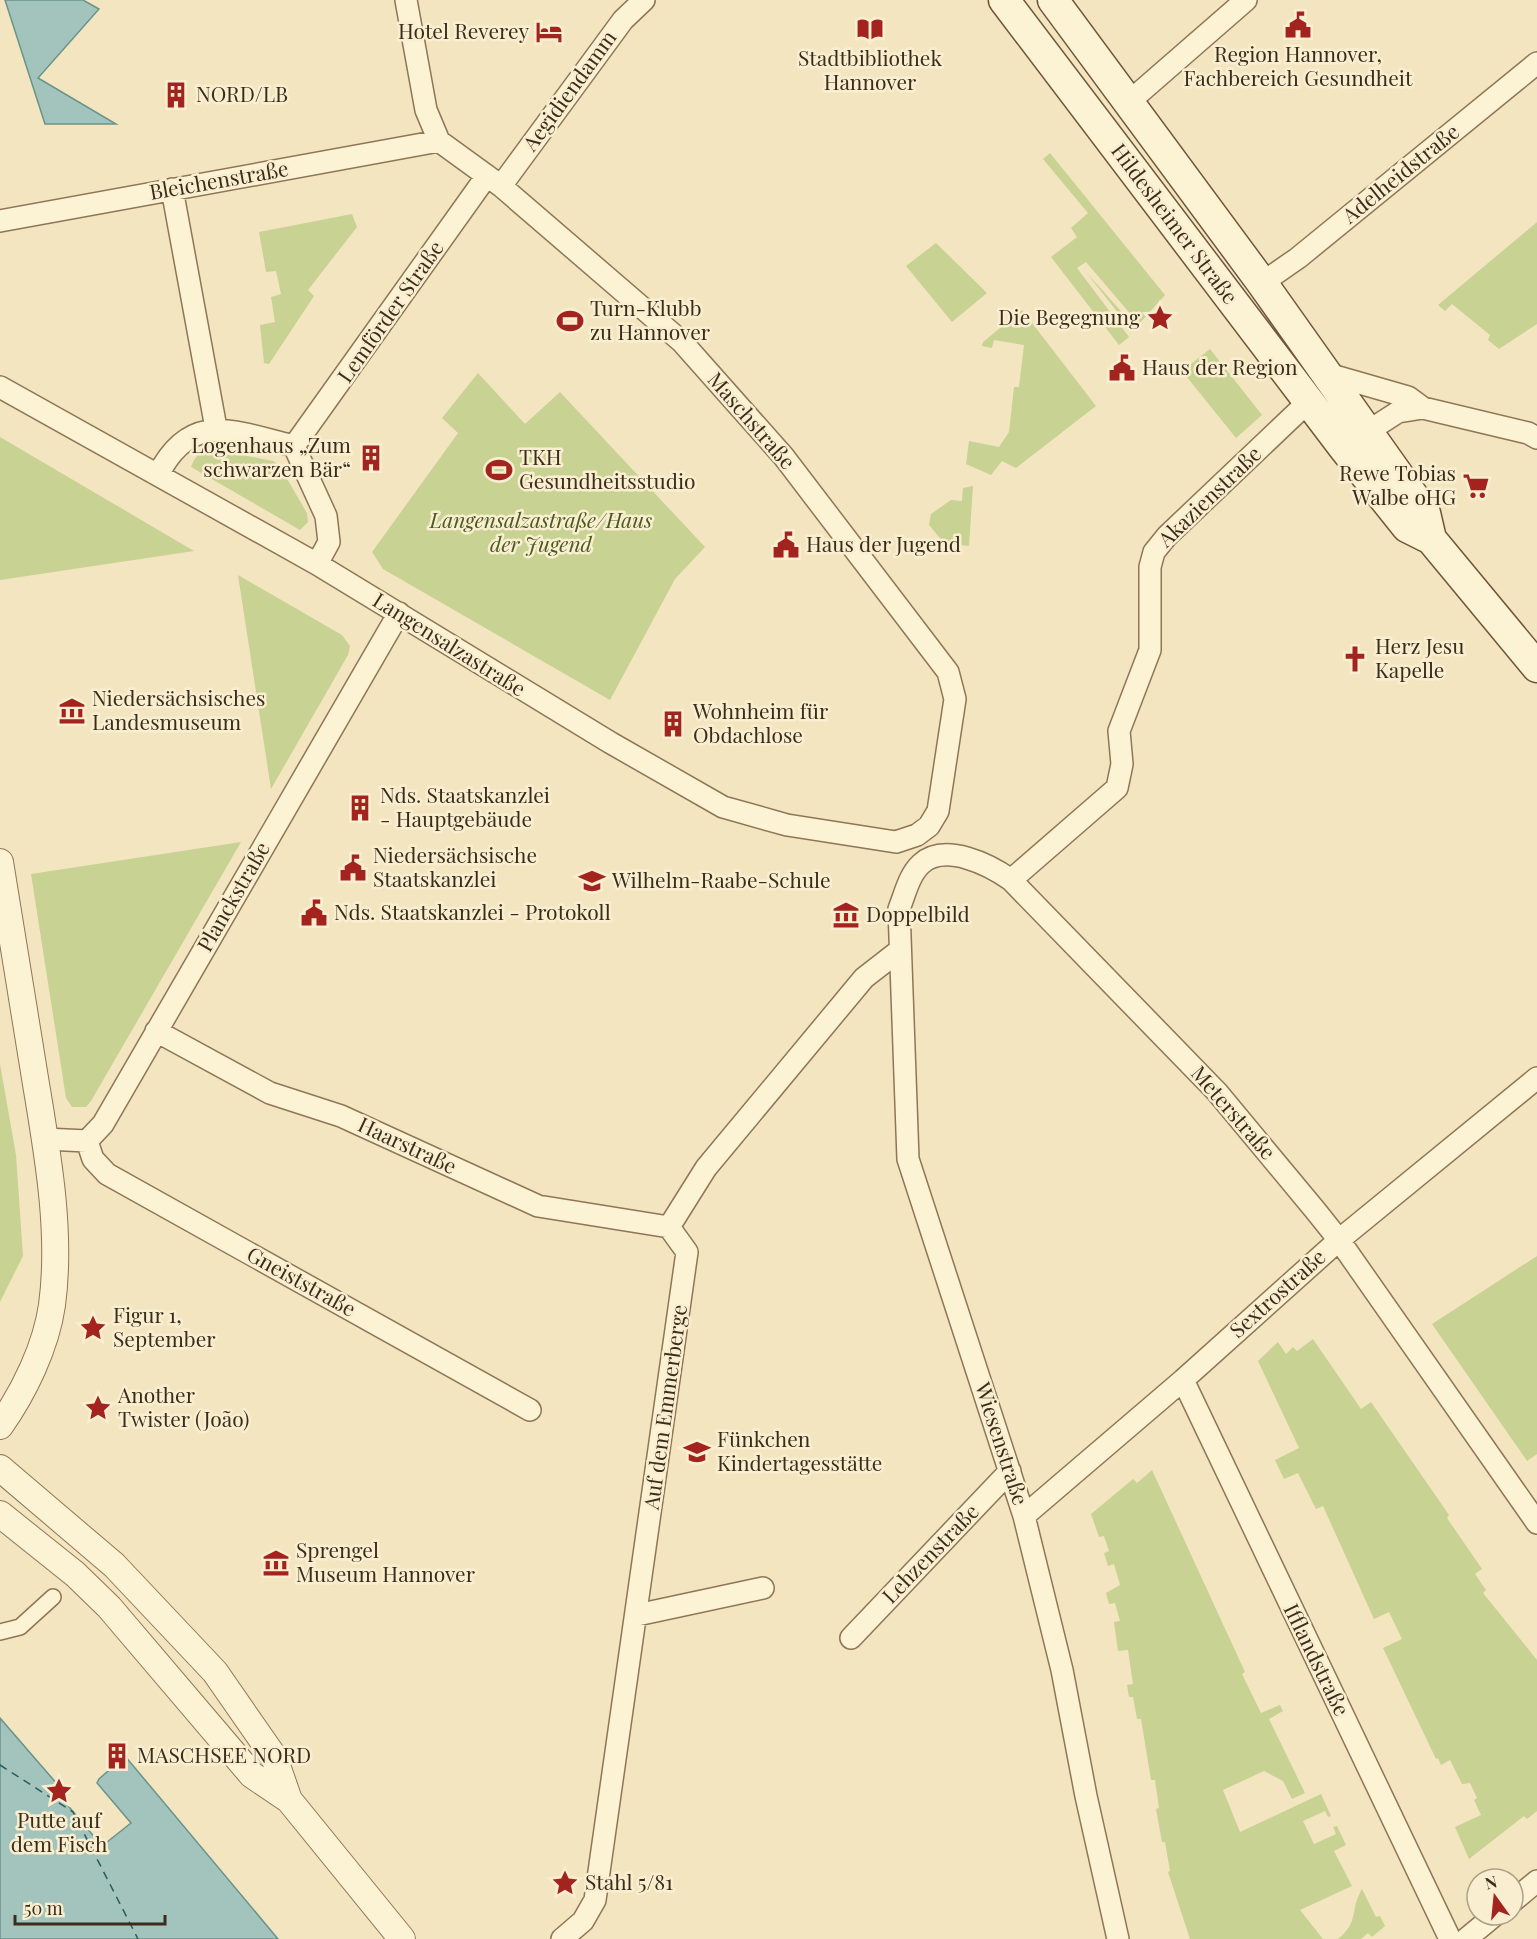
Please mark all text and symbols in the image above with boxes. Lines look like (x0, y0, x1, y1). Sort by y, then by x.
public building icon: Region Hannover, Fachbereich Gesundheit (1283, 10, 1313, 40)
library icon: Stadtbibliothek Hannover (855, 14, 885, 44)
place label: Hotel Reverey (398, 16, 529, 44)
hotel icon: Hotel Reverey (534, 17, 564, 47)
street label: Aegidiendamm (515, 24, 622, 157)
place label: Region Hannover, Fachbereich Gesundheit (1184, 39, 1413, 91)
place label: Stadtbibliothek Hannover (798, 43, 942, 95)
place label: NORD/LB (196, 79, 288, 107)
building icon: NORD/LB (161, 80, 191, 110)
street label: Adelheidstraße (1335, 117, 1464, 229)
street label: Hildesheimer Straße (1106, 137, 1245, 309)
street label: Bleichenstraße (147, 153, 290, 205)
street label: Lemförder Straße (330, 234, 449, 387)
place label: Turn-Klubb zu Hannover (590, 293, 711, 345)
place label: Die Begegnung (998, 302, 1140, 330)
place icon: Die Begegnung (1145, 303, 1175, 333)
sports icon: Turn-Klubb zu Hannover (555, 306, 585, 336)
place label: Haus der Region (1142, 352, 1298, 380)
public building icon: Haus der Region (1107, 353, 1137, 383)
street label: Maschstraße (703, 365, 802, 474)
place label: Logenhaus „Zum schwarzen Bär“ (191, 430, 351, 482)
street label: Akazienstraße (1150, 439, 1266, 553)
place label: TKH Gesundheitsstudio (519, 442, 696, 494)
building icon: Logenhaus „Zum schwarzen Bär“ (356, 443, 386, 473)
sports icon: TKH Gesundheitsstudio (484, 455, 514, 485)
place label: Rewe Tobias Walbe oHG (1339, 458, 1456, 510)
supermarket icon: Rewe Tobias Walbe oHG (1461, 471, 1491, 501)
park label: Langensalzastraße/Haus der Jugend (429, 505, 652, 557)
place label: Haus der Jugend (806, 529, 961, 557)
public building icon: Haus der Jugend (771, 530, 801, 560)
street label: Langensalzastraße (368, 585, 532, 702)
place label: Herz Jesu Kapelle (1375, 631, 1464, 683)
church icon: Herz Jesu Kapelle (1340, 644, 1370, 674)
place label: Niedersächsisches Landesmuseum (92, 683, 265, 735)
museum icon: Niedersächsisches Landesmuseum (57, 696, 87, 726)
place label: Wohnheim für Obdachlose (692, 696, 829, 748)
building icon: Wohnheim für Obdachlose (658, 709, 688, 739)
place label: Nds. Staatskanzlei - Hauptgebäude (380, 780, 550, 832)
building icon: Nds. Staatskanzlei - Hauptgebäude (345, 793, 375, 823)
street label: Planckstraße (190, 836, 275, 956)
place label: Niedersächsische Staatskanzlei (373, 840, 537, 892)
public building icon: Niedersächsische Staatskanzlei (338, 853, 368, 883)
place label: Wilhelm-Raabe-Schule (611, 865, 831, 893)
school or university icon: Wilhelm-Raabe-Schule (577, 866, 607, 896)
place label: Nds. Staatskanzlei - Protokoll (334, 897, 611, 925)
public building icon: Nds. Staatskanzlei - Protokoll (299, 898, 329, 928)
place label: Doppelbild (866, 899, 970, 927)
museum icon: Doppelbild (831, 900, 861, 930)
street label: Meterstraße (1186, 1059, 1283, 1164)
street label: Haarstraße (354, 1109, 462, 1179)
street label: Gneiststraße (243, 1239, 361, 1322)
street label: Sextrostraße (1223, 1242, 1331, 1343)
place label: Figur 1, September (113, 1300, 216, 1352)
street label: Auf dem Emmerberge (636, 1302, 692, 1512)
place icon: Figur 1, September (78, 1313, 108, 1343)
street label: Wiesenstraße (970, 1378, 1036, 1508)
place label: Another Twister (João) (117, 1380, 249, 1432)
place icon: Another Twister (João) (83, 1393, 113, 1423)
place label: Fünkchen Kindertagesstätte (717, 1424, 882, 1476)
school or university icon: Fünkchen Kindertagesstätte (682, 1437, 712, 1467)
street label: Lehzenstraße (875, 1497, 984, 1608)
place label: Sprengel Museum Hannover (296, 1535, 476, 1587)
museum icon: Sprengel Museum Hannover (261, 1548, 291, 1578)
street label: Ifflandstraße (1279, 1598, 1357, 1720)
place label: MASCHSEE NORD (137, 1740, 311, 1768)
building icon: MASCHSEE NORD (102, 1741, 132, 1771)
place icon: Putte auf dem Fisch (44, 1776, 74, 1806)
place label: Putte auf dem Fisch (11, 1805, 108, 1857)
place label: Stahl 5/81 (585, 1867, 673, 1895)
north arrow (1465, 1867, 1525, 1927)
place icon: Stahl 5/81 (550, 1868, 580, 1898)
text: N (1483, 1870, 1500, 1894)
scale bar (15, 1888, 165, 1926)
text: 50 m (24, 1896, 63, 1920)

